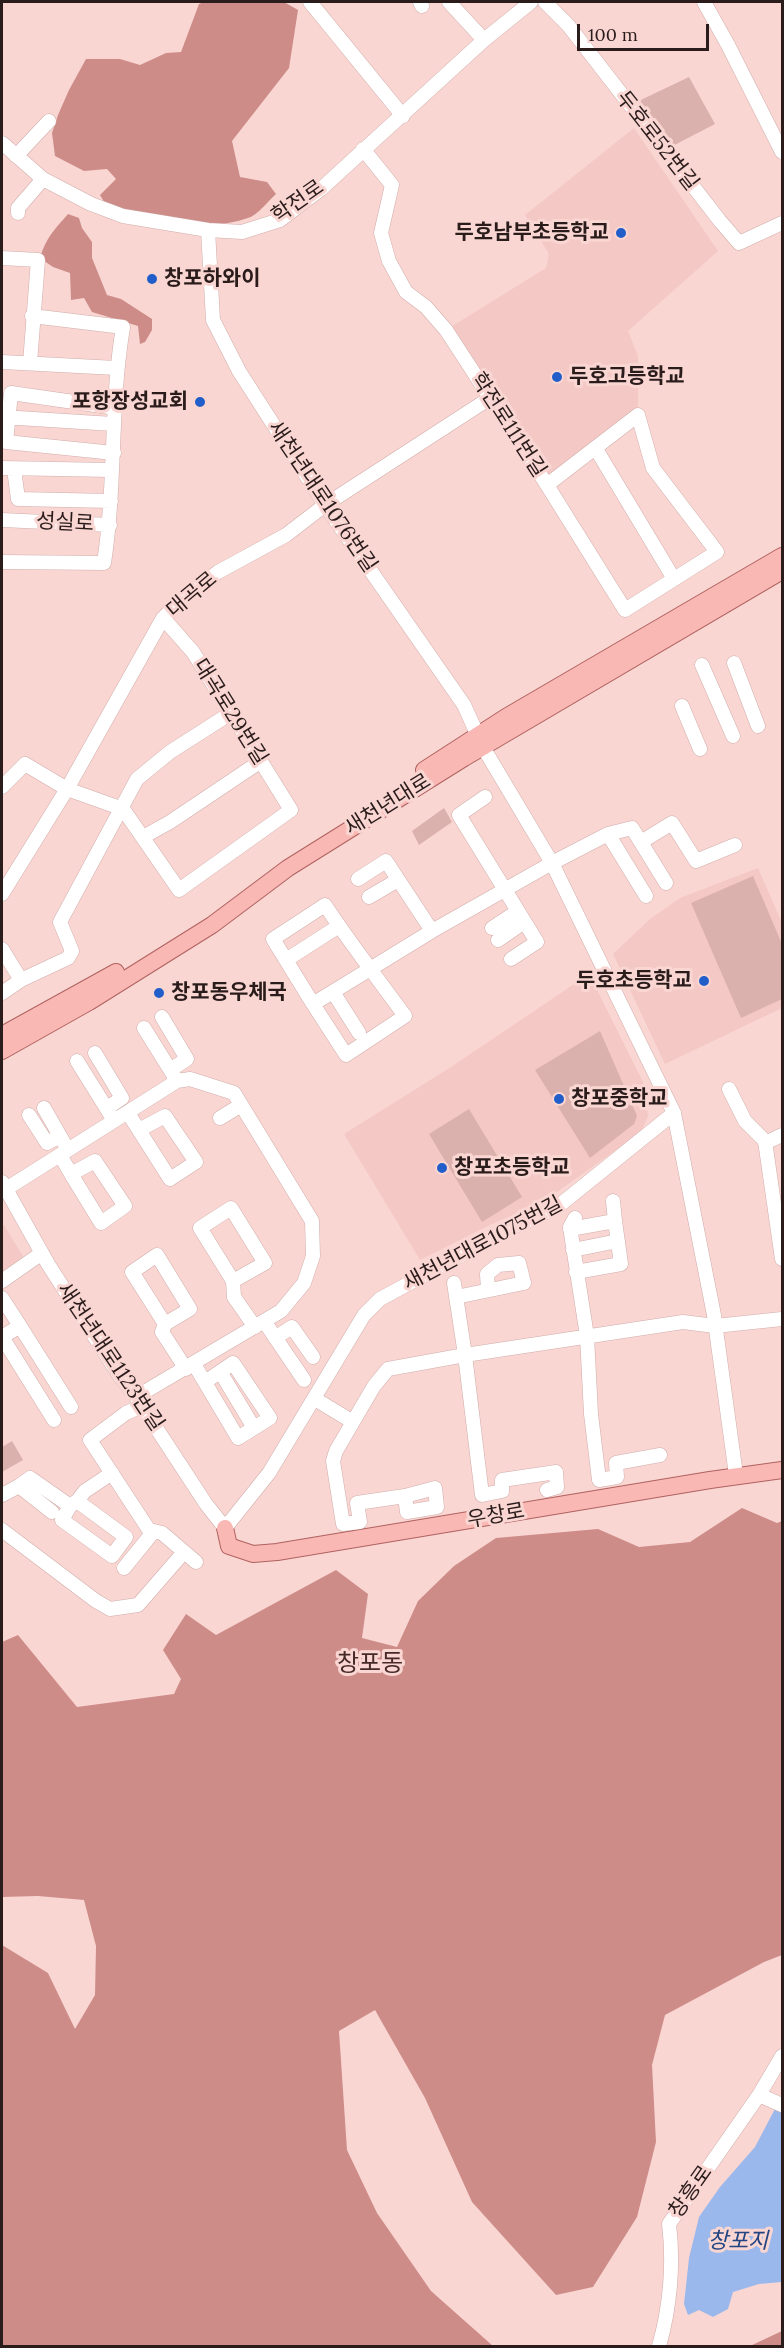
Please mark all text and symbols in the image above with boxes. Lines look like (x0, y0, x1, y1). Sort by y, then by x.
scale bar (580, 12, 712, 50)
text: 100 m (588, 23, 638, 46)
street label: 두호로52번길 (610, 86, 704, 196)
street label: 학전로 (267, 175, 329, 229)
place label: 두호남부초등학교 (454, 220, 609, 246)
marker: 두호남부초등학교 (614, 226, 628, 240)
place label: 창포하와이 (164, 266, 261, 292)
marker: 창포하와이 (145, 272, 159, 286)
place label: 두호고등학교 (569, 364, 685, 390)
street label: 학전로111번길 (465, 368, 551, 482)
marker: 두호고등학교 (550, 370, 564, 384)
place label: 포항장성교회 (72, 389, 188, 415)
marker: 포항장성교회 (193, 395, 207, 409)
street label: 새천년대로1076번길 (262, 416, 382, 578)
street label: 성실로 (35, 509, 95, 537)
street label: 대곡로 (162, 567, 222, 623)
street label: 대곡로29번길 (188, 654, 272, 770)
street label: 새천년대로 (340, 769, 436, 841)
place label: 두호초등학교 (576, 968, 692, 994)
marker: 두호초등학교 (697, 974, 711, 988)
place label: 창포동우체국 (171, 980, 287, 1006)
marker: 창포동우체국 (152, 986, 166, 1000)
place label: 창포중학교 (571, 1086, 668, 1112)
marker: 창포중학교 (552, 1092, 566, 1106)
place label: 창포초등학교 (454, 1155, 570, 1181)
marker: 창포초등학교 (435, 1161, 449, 1175)
street label: 새천년대로1075번길 (399, 1191, 567, 1297)
street label: 새천년대로1123번길 (51, 1278, 169, 1436)
street label: 우창로 (465, 1499, 527, 1533)
district label: 창포동 (337, 1650, 403, 1678)
street label: 창흥로 (664, 2161, 718, 2223)
water label: 창포지 (708, 2229, 768, 2255)

